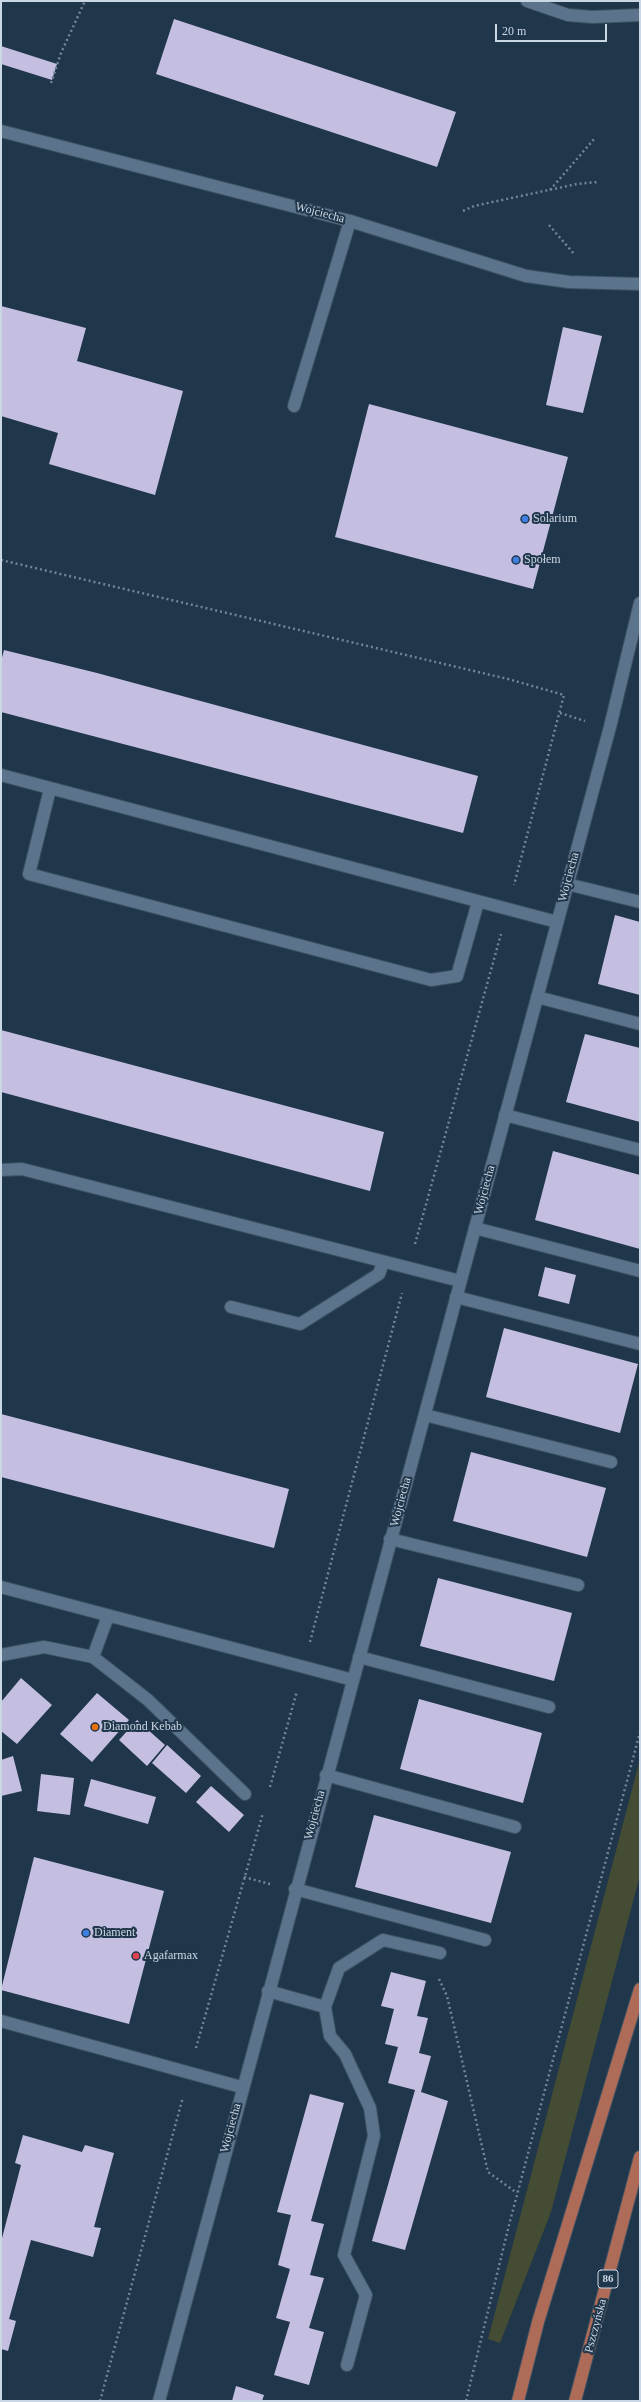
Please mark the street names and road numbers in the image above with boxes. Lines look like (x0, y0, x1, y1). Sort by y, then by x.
street label: Wojciecha (294, 200, 346, 226)
street label: Wojciecha (556, 851, 582, 903)
street label: Wojciecha (472, 1164, 498, 1216)
street label: Wojciecha (388, 1476, 414, 1528)
street label: Wojciecha (302, 1789, 328, 1841)
street label: Wojciecha (218, 2102, 244, 2154)
road number: 86 (598, 2270, 618, 2288)
street label: Pszczyńska (582, 2297, 610, 2355)

